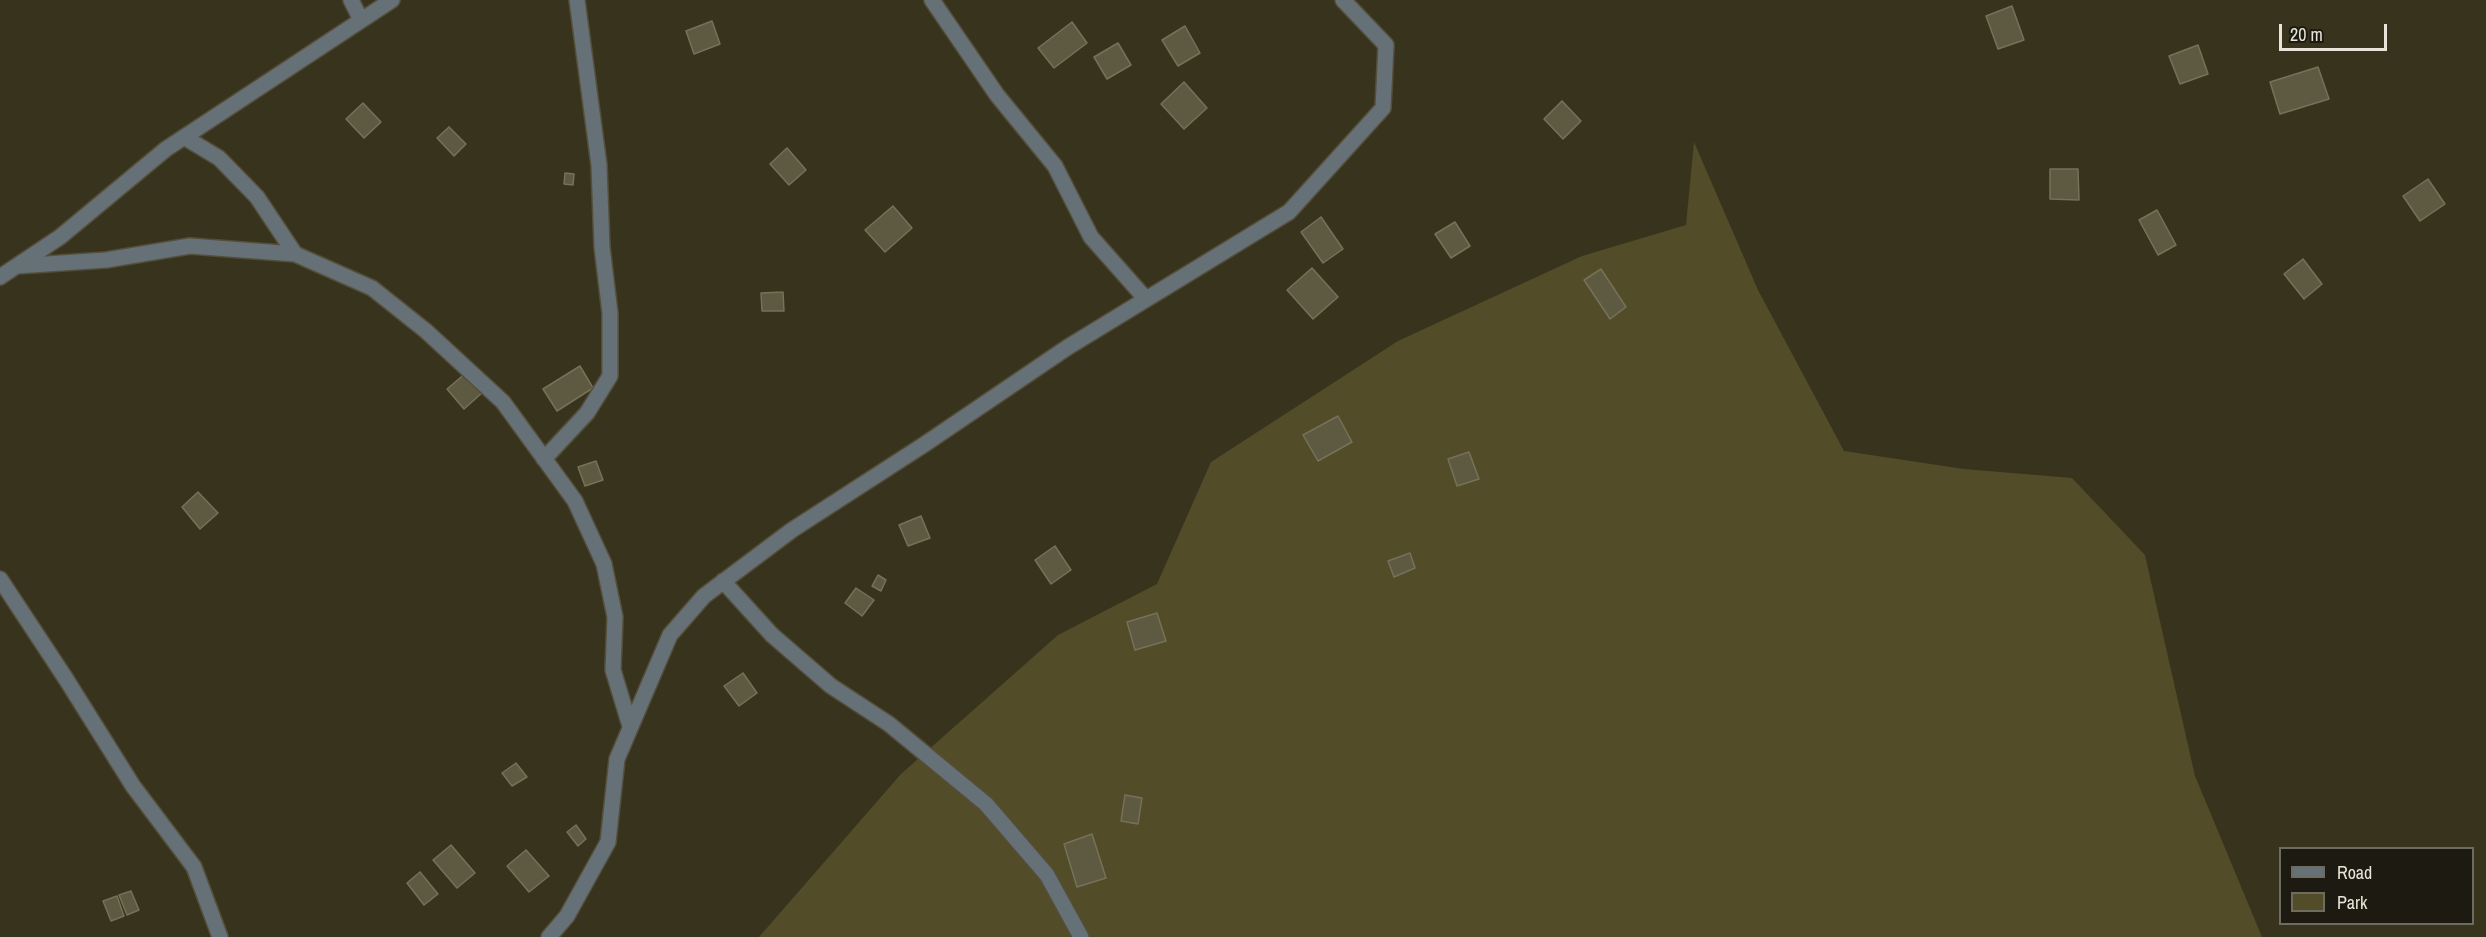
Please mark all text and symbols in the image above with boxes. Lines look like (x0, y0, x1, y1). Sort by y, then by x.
scale bar (2282, 12, 2390, 50)
text: 20 m (2290, 22, 2323, 47)
legend (2279, 847, 2474, 925)
text: Road (2337, 860, 2372, 885)
text: Park (2337, 890, 2367, 915)

